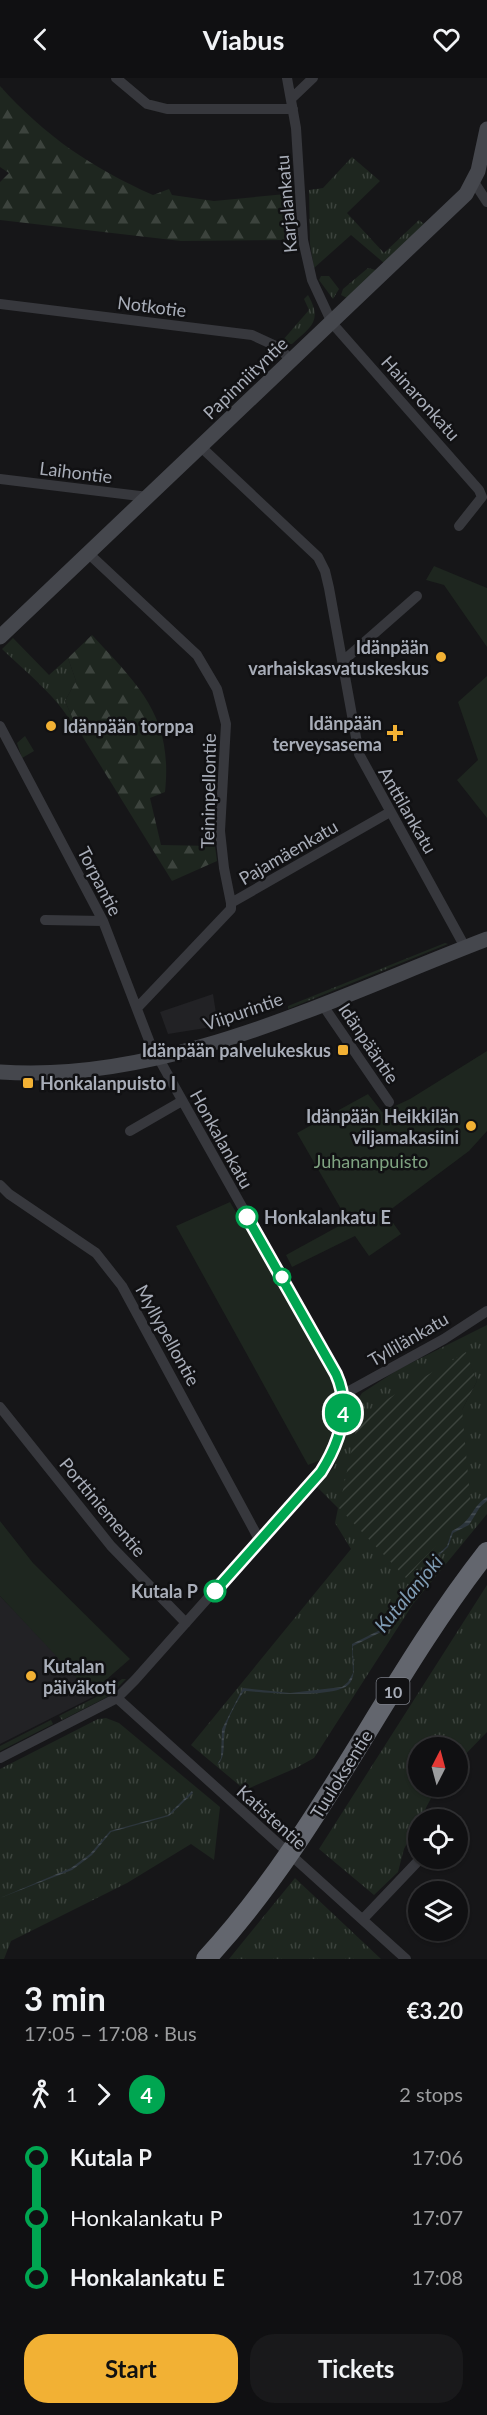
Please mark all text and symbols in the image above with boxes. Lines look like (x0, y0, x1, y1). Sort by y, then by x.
icon: back (24, 23, 57, 56)
text: Viabus (203, 23, 284, 56)
icon: heart (430, 23, 463, 56)
street label: Karjalankatu (271, 154, 301, 254)
street label: Notkotie (116, 291, 188, 321)
street label: Papinniityntie (198, 332, 292, 424)
street label: Hainaronkatu (377, 351, 465, 445)
street label: Laihontie (38, 457, 114, 487)
place label: Idänpään varhaiskasvatuskeskus (248, 636, 429, 679)
marker: Idänpään varhaiskasvatuskeskus (434, 650, 448, 664)
place label: Idänpään terveysasema (272, 712, 382, 755)
place label: Idänpään torppa (63, 715, 194, 737)
marker: Idänpään torppa (44, 719, 58, 733)
marker: Idänpään terveysasema (386, 724, 404, 742)
street label: Teininpellontie (196, 733, 220, 849)
street label: Anttilankatu (374, 763, 442, 857)
street label: Pajamäenkatu (235, 815, 341, 889)
street label: Torpantie (73, 843, 127, 919)
street label: Viipurintie (200, 987, 286, 1035)
street label: Idänpääntie (334, 999, 404, 1087)
place label: Idänpään palvelukeskus (142, 1039, 331, 1061)
marker: Idänpään palvelukeskus (336, 1043, 350, 1057)
place label: Honkalanpuisto I (40, 1072, 176, 1094)
marker: Honkalanpuisto I (21, 1076, 35, 1090)
street label: Honkalankatu (186, 1086, 258, 1192)
place label: Idänpään Heikkilän viljamakasiini (306, 1105, 459, 1148)
marker: Idänpään Heikkilän viljamakasiini (464, 1119, 478, 1133)
park label: Juhananpuisto (314, 1150, 428, 1172)
marker: Honkalankatu E (236, 1206, 258, 1228)
place label: Honkalankatu E (264, 1206, 391, 1228)
unlabelled marker (273, 1268, 291, 1286)
street label: Myllypellontie (131, 1281, 205, 1389)
street label: Tyllilänkatu (364, 1307, 452, 1371)
line badge: 4 (324, 1394, 362, 1432)
text: 4 (337, 1401, 349, 1426)
street label: Porttiniementie (55, 1453, 151, 1561)
water label: Kutalanjoki (369, 1549, 448, 1637)
place label: Kutala P (131, 1580, 198, 1602)
marker: Kutala P (204, 1580, 226, 1602)
place label: Kutalan päiväkoti (43, 1655, 116, 1698)
marker: Kutalan päiväkoti (24, 1669, 38, 1683)
road number: 10 (376, 1678, 410, 1704)
street label: Tuuloksentie (305, 1726, 377, 1822)
north arrow (408, 1737, 468, 1797)
map controls (408, 1737, 468, 1941)
street label: Katistentie (233, 1780, 311, 1854)
button: locate (408, 1809, 468, 1869)
button: layers (408, 1881, 468, 1941)
text: 3 min (24, 1978, 106, 2018)
text: €3.20 (407, 1997, 463, 2024)
text: 17:05 – 17:08 · Bus (24, 2021, 197, 2045)
icon: walk (24, 2078, 57, 2111)
icon: forward (87, 2078, 120, 2111)
text: 1 (66, 2082, 78, 2106)
text: 4 (141, 2082, 153, 2107)
text: 2 stops (399, 2082, 463, 2106)
text: Kutala P (70, 2144, 152, 2171)
text: 17:06 (412, 2145, 463, 2169)
text: Honkalankatu P (70, 2204, 223, 2231)
text: 17:07 (412, 2205, 463, 2229)
text: Honkalankatu E (70, 2264, 225, 2291)
text: 17:08 (412, 2265, 463, 2289)
button: Start (24, 2334, 238, 2403)
button: Tickets (250, 2334, 463, 2403)

